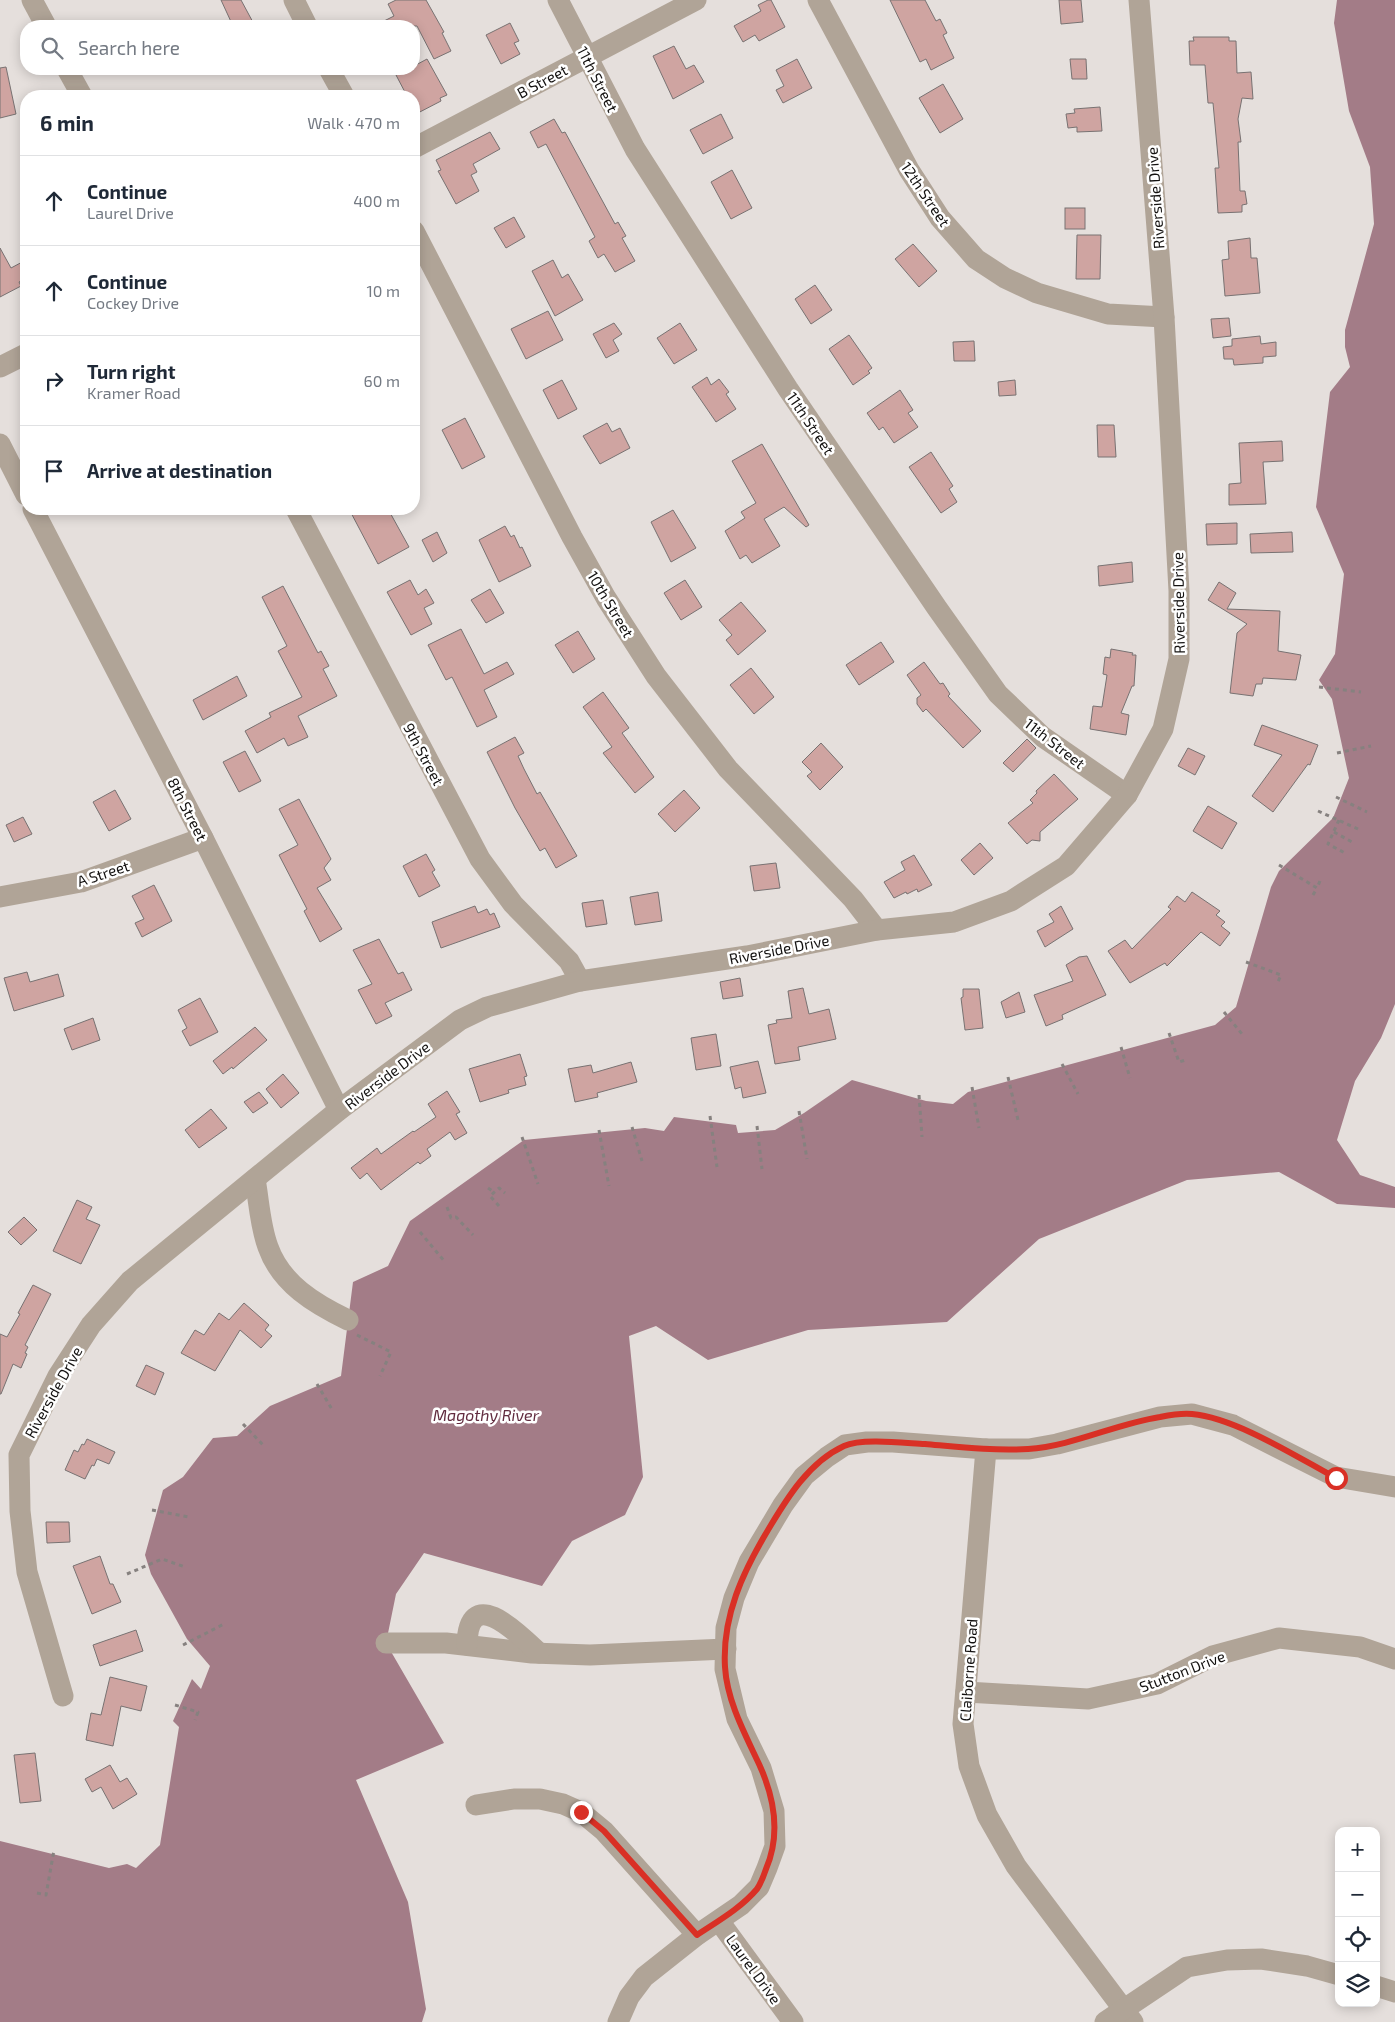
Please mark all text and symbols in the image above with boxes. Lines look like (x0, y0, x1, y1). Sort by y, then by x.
search box (20, 20, 420, 75)
icon: search (38, 34, 66, 62)
text: Search here (78, 36, 180, 59)
street label: 11th Street (574, 43, 622, 115)
street label: B Street (514, 60, 570, 102)
text: 6 min (40, 110, 94, 135)
text: Walk · 470 m (307, 113, 400, 132)
street label: Riverside Drive (1142, 147, 1168, 249)
street label: 12th Street (898, 158, 954, 230)
text: Continue (87, 180, 167, 203)
icon: ahead (40, 187, 68, 215)
text: 400 m (353, 191, 400, 210)
text: Laurel Drive (87, 203, 174, 222)
text: Continue (87, 270, 167, 293)
icon: ahead (40, 277, 68, 305)
text: 10 m (366, 281, 400, 300)
text: Cockey Drive (87, 293, 179, 312)
text: Turn right (87, 360, 175, 383)
icon: right (40, 367, 68, 395)
text: 60 m (364, 371, 400, 390)
text: Kramer Road (87, 383, 181, 402)
street label: 11th Street (784, 388, 839, 458)
icon: arrive (40, 457, 68, 485)
text: Arrive at destination (87, 459, 272, 482)
street label: Riverside Drive (1168, 552, 1188, 654)
street label: 10th Street (584, 567, 638, 641)
street label: 11th Street (1021, 714, 1089, 772)
street label: 9th Street (400, 720, 448, 789)
street label: 8th Street (164, 774, 212, 844)
street label: A Street (75, 856, 132, 890)
street label: Riverside Drive (727, 930, 831, 968)
street label: Riverside Drive (341, 1037, 433, 1113)
street label: Riverside Drive (20, 1343, 86, 1441)
water label: Magothy River (433, 1405, 540, 1425)
route start (1325, 1467, 1348, 1490)
street label: Claiborne Road (955, 1618, 981, 1722)
street label: Stutton Drive (1137, 1646, 1227, 1696)
route end (570, 1801, 593, 1824)
map controls (1335, 1827, 1380, 2007)
button: + (1335, 1827, 1380, 1872)
button: − (1335, 1872, 1380, 1917)
button: locate (1335, 1917, 1380, 1962)
street label: Laurel Drive (723, 1931, 785, 2007)
button: layers (1335, 1962, 1380, 2007)

